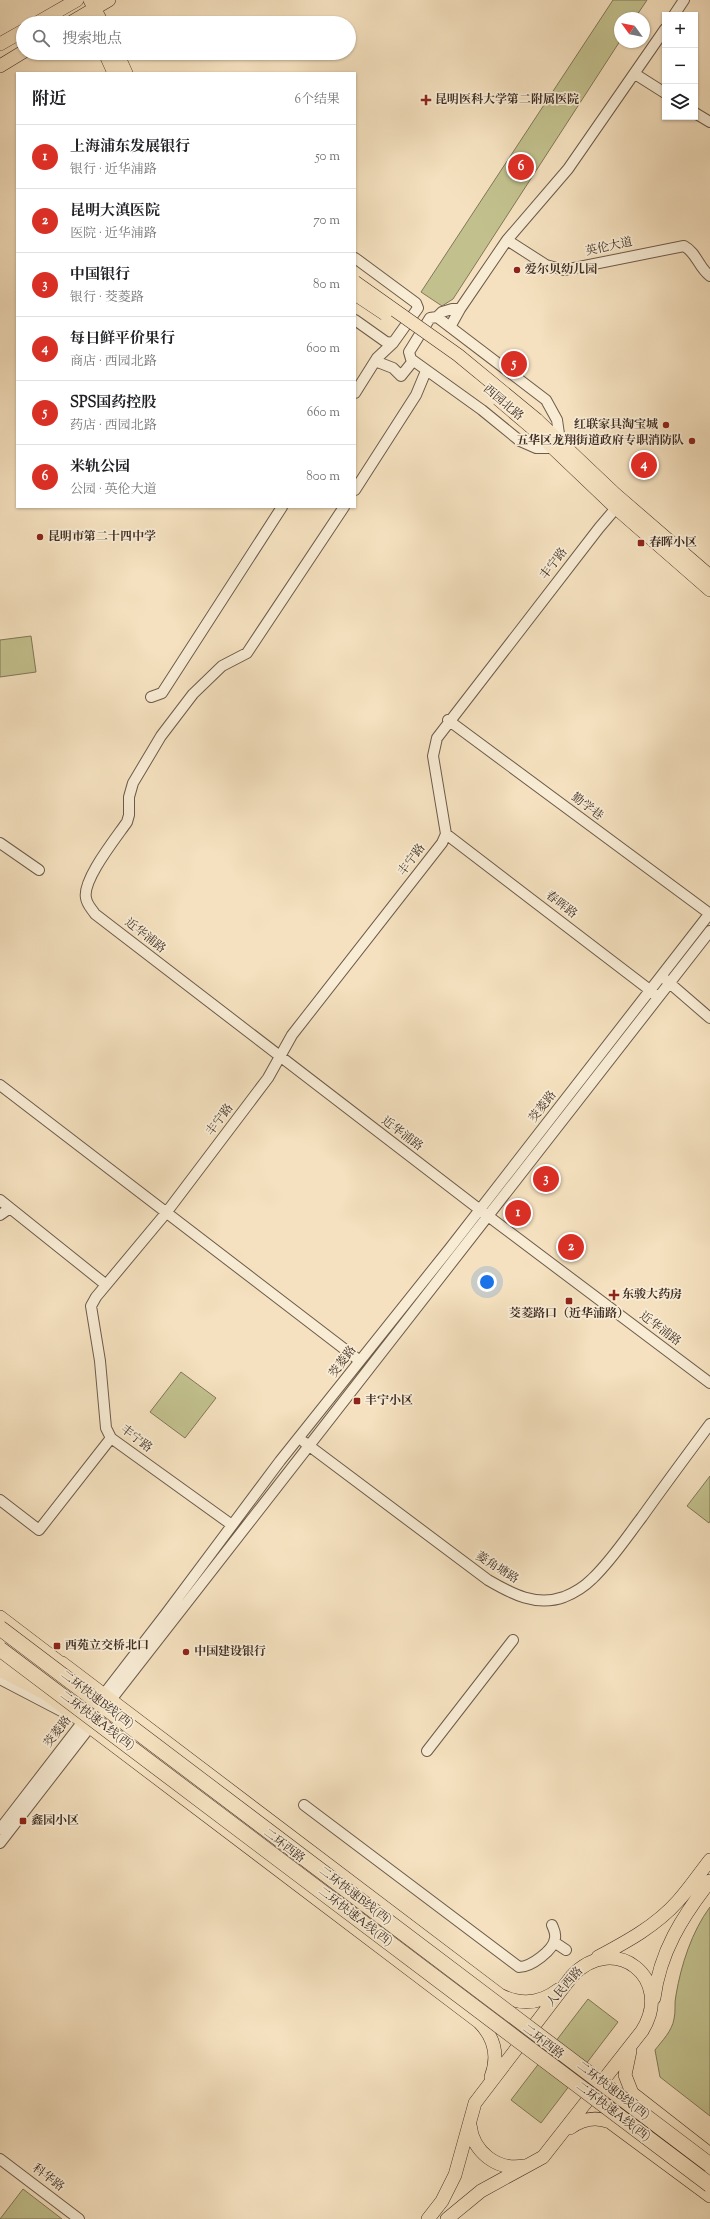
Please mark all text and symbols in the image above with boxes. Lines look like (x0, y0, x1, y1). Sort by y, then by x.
north arrow (614, 12, 650, 48)
map controls (662, 12, 698, 120)
button: + (662, 12, 698, 48)
search box (16, 16, 356, 60)
icon: search (30, 27, 52, 49)
text: 搜索地点 (62, 29, 122, 50)
button: − (662, 48, 698, 84)
button: layers (662, 84, 698, 120)
text: 附近 (32, 88, 66, 112)
text: 6个结果 (295, 91, 340, 109)
place label: 昆明医科大学第二附属医院 (435, 91, 579, 109)
marker: 昆明医科大学第二附属医院 (420, 94, 432, 106)
text: 上海浦东发展银行 (70, 137, 190, 158)
text: 1 (43, 148, 47, 166)
text: 50 m (315, 148, 340, 166)
pin: 6 (508, 152, 534, 182)
text: 银行 · 近华浦路 (70, 161, 157, 179)
text: 昆明大滇医院 (70, 201, 160, 222)
text: 2 (42, 212, 48, 230)
text: 70 m (313, 212, 340, 230)
text: 医院 · 近华浦路 (70, 225, 157, 243)
street label: 英伦大道 (584, 233, 634, 261)
place label: 爱尔贝幼儿园 (525, 261, 597, 279)
text: 中国银行 (70, 265, 130, 286)
marker: 爱尔贝幼儿园 (512, 265, 522, 275)
text: 3 (42, 276, 48, 294)
text: 80 m (313, 276, 340, 294)
text: 银行 · 茭菱路 (70, 289, 144, 307)
text: 每日鲜平价果行 (70, 329, 175, 350)
text: 4 (42, 340, 48, 358)
text: 600 m (306, 340, 340, 358)
pin: 5 (501, 349, 527, 379)
text: 商店 · 西园北路 (70, 353, 157, 371)
street label: 西园北路 (479, 381, 527, 425)
text: SPS国药控股 (70, 393, 156, 414)
text: 5 (43, 404, 47, 422)
text: 660 m (307, 404, 340, 422)
place label: 红联家具淘宝城 (574, 416, 658, 434)
text: 药店 · 西园北路 (70, 417, 157, 435)
marker: 红联家具淘宝城 (661, 420, 671, 430)
place label: 五华区龙翔街道政府专职消防队 (516, 432, 684, 450)
marker: 五华区龙翔街道政府专职消防队 (687, 436, 697, 446)
pin: 4 (631, 450, 657, 480)
text: 米轨公园 (70, 457, 130, 478)
text: 6 (42, 468, 48, 486)
text: 800 m (306, 468, 340, 486)
text: 公园 · 英伦大道 (70, 481, 157, 499)
place label: 昆明市第二十四中学 (48, 528, 156, 546)
marker: 昆明市第二十四中学 (35, 532, 45, 542)
place label: 春晖小区 (649, 534, 697, 552)
marker: 春晖小区 (636, 538, 646, 548)
street label: 丰宁路 (536, 544, 572, 584)
street label: 勤学巷 (567, 789, 607, 825)
street label: 丰宁路 (394, 840, 430, 880)
street label: 春晖路 (541, 887, 581, 923)
street label: 近华浦路 (121, 914, 169, 958)
street label: 茭菱路 (525, 1087, 561, 1127)
street label: 丰宁路 (202, 1100, 238, 1140)
street label: 近华浦路 (377, 1112, 427, 1156)
pin: 3 (533, 1164, 559, 1194)
pin: 1 (505, 1198, 531, 1228)
pin: 2 (558, 1232, 584, 1262)
your location (477, 1272, 497, 1292)
place label: 东骏大药房 (622, 1286, 682, 1304)
marker: 东骏大药房 (609, 1290, 619, 1300)
marker: 茭菱路口（近华浦路） (564, 1296, 574, 1306)
place label: 茭菱路口（近华浦路） (509, 1305, 629, 1323)
street label: 近华浦路 (635, 1307, 685, 1351)
street label: 茭菱路 (325, 1342, 361, 1382)
place label: 丰宁小区 (365, 1392, 413, 1410)
marker: 丰宁小区 (352, 1396, 362, 1406)
street label: 丰宁路 (116, 1421, 156, 1457)
street label: 菱角塘路 (472, 1548, 522, 1588)
place label: 西苑立交桥北口 (65, 1637, 149, 1655)
marker: 西苑立交桥北口 (52, 1641, 62, 1651)
place label: 中国建设银行 (194, 1643, 266, 1661)
marker: 中国建设银行 (181, 1647, 191, 1657)
street label: 二环快速B线(西) (57, 1667, 137, 1734)
street label: 二环快速A线(西) (56, 1687, 138, 1755)
street label: 茭菱路 (40, 1712, 76, 1752)
place label: 鑫园小区 (31, 1812, 79, 1830)
marker: 鑫园小区 (18, 1816, 28, 1826)
street label: 二环西路 (259, 1824, 309, 1868)
street label: 二环快速B线(西) (315, 1863, 395, 1930)
street label: 二环快速A线(西) (314, 1883, 396, 1951)
street label: 人民西路 (542, 1963, 588, 2011)
street label: 二环西路 (518, 2020, 568, 2064)
street label: 二环快速B线(西) (573, 2058, 653, 2125)
street label: 二环快速A线(西) (572, 2078, 654, 2146)
street label: 科华路 (28, 2160, 68, 2196)

